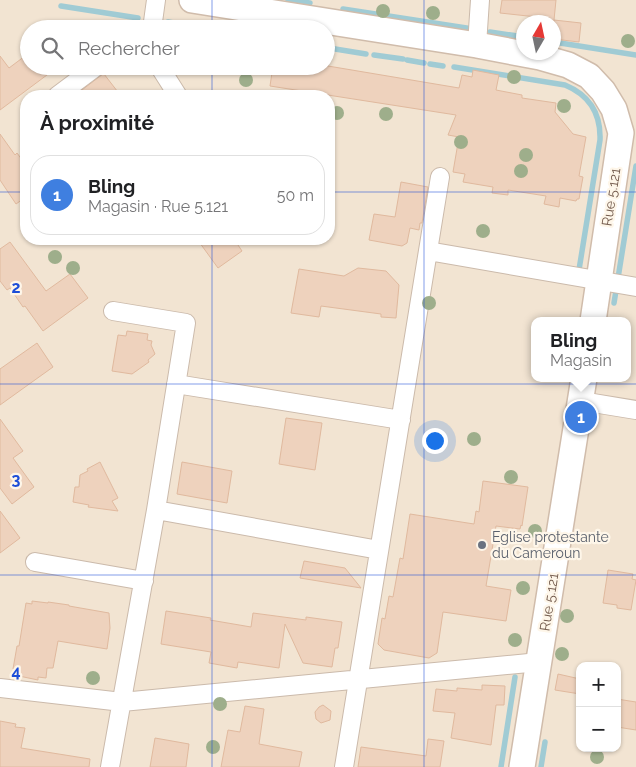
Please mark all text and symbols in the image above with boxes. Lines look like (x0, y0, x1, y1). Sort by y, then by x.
north arrow (516, 15, 561, 60)
search box (20, 20, 335, 75)
icon: search (38, 34, 66, 62)
text: Rechercher (78, 37, 180, 59)
text: À proximité (40, 110, 154, 135)
street label: Rue 5.121 (599, 167, 623, 227)
text: Bling (88, 175, 135, 197)
text: 1 (53, 186, 61, 205)
text: 50 m (277, 186, 314, 205)
text: Magasin · Rue 5.121 (88, 197, 228, 216)
text: 2 (11, 278, 21, 297)
popup (531, 317, 631, 382)
text: Bling (550, 329, 597, 351)
text: Magasin (550, 351, 612, 370)
pin: 1 (565, 398, 597, 436)
your location (422, 428, 448, 454)
text: 3 (12, 470, 21, 489)
place label: Eglise protestante du Cameroun (492, 529, 609, 561)
marker: Eglise protestante du Cameroun (476, 539, 488, 551)
street label: Rue 5.121 (537, 572, 561, 632)
text: 4 (11, 662, 21, 681)
map controls (576, 662, 621, 752)
button: + (576, 662, 621, 707)
button: − (576, 707, 621, 752)

